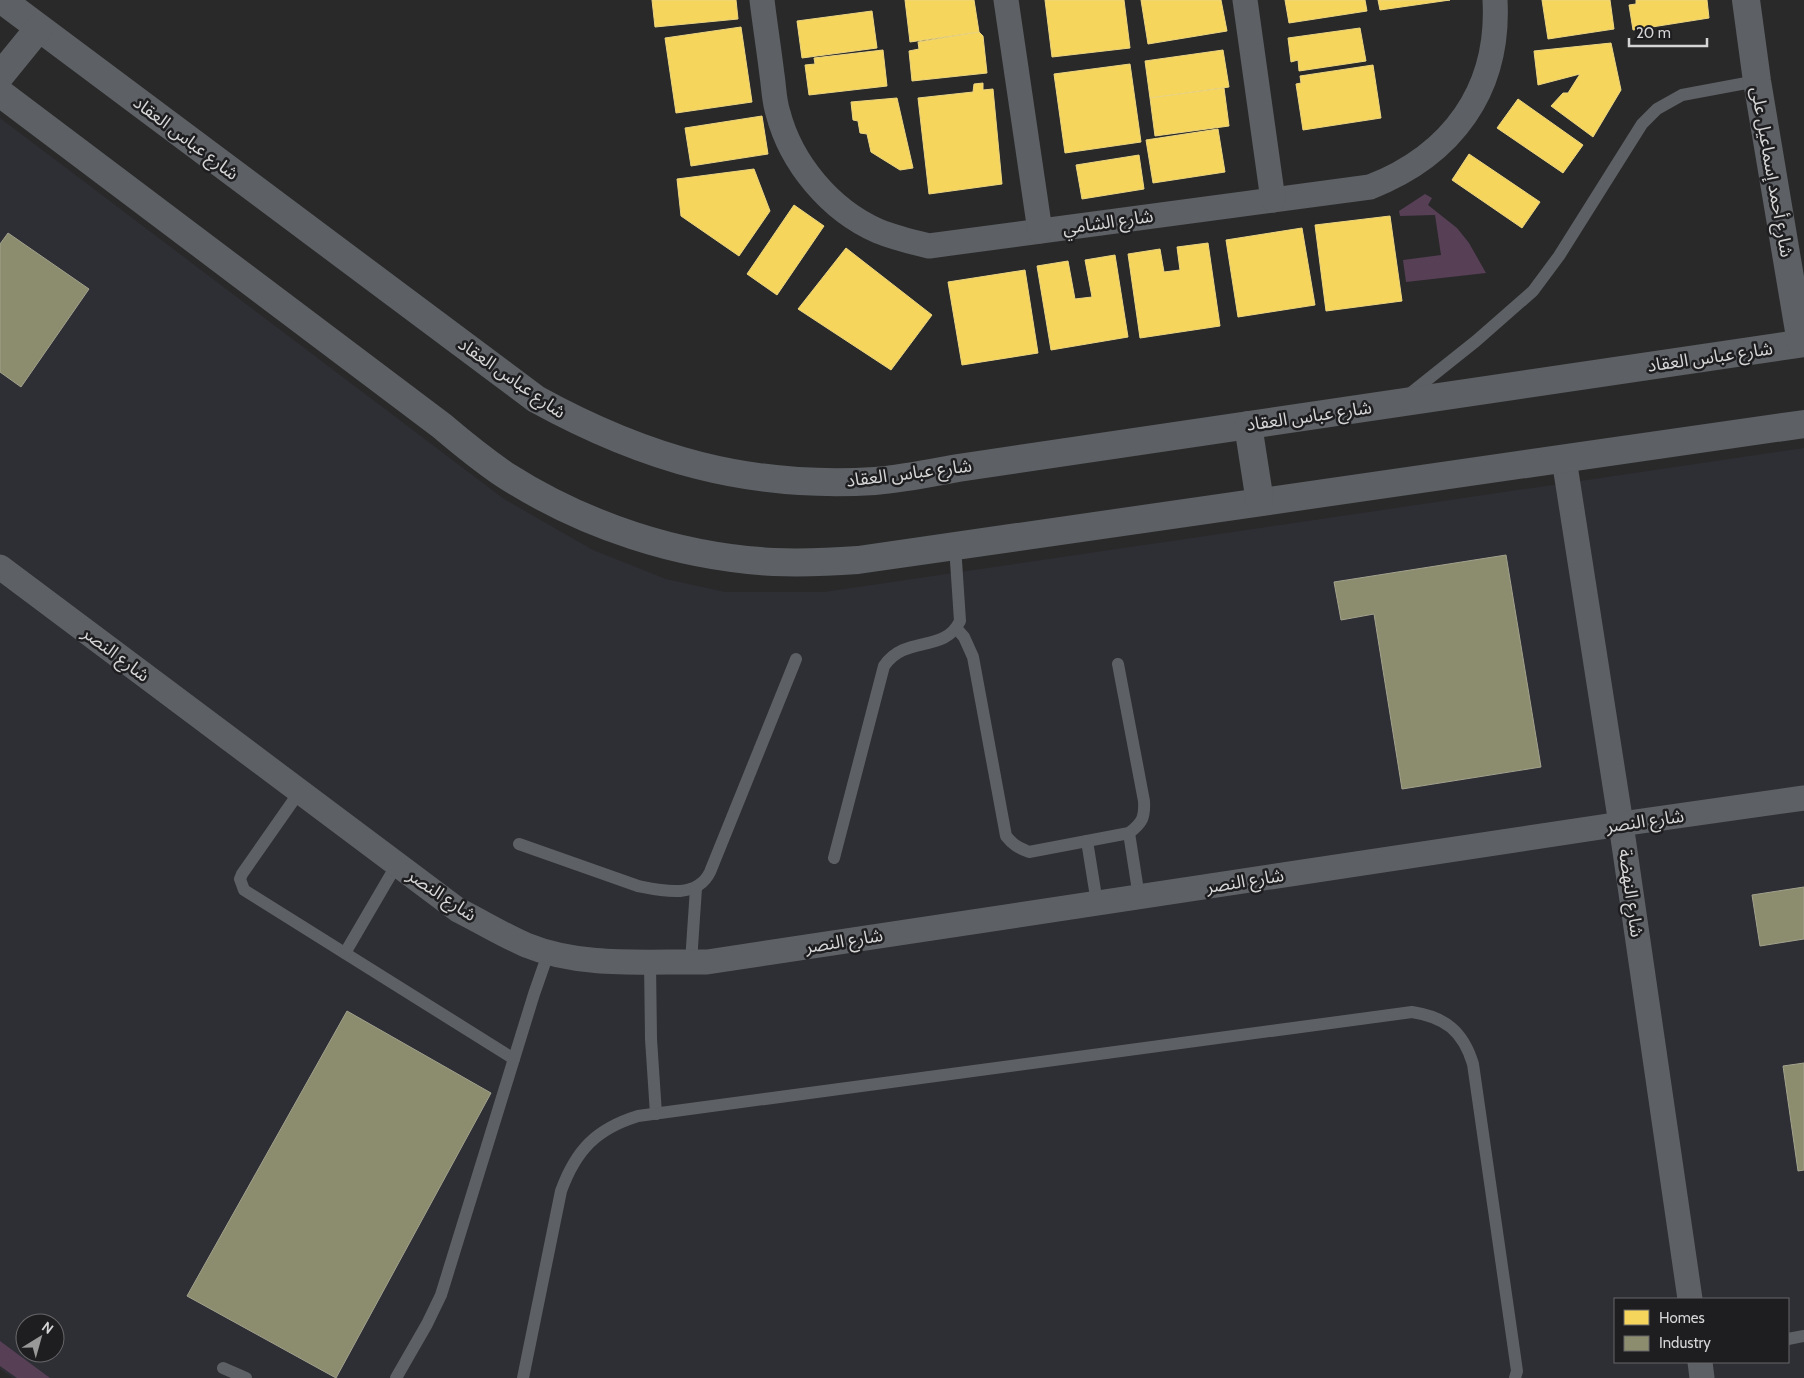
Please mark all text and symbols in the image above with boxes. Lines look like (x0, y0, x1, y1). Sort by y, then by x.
scale bar (1629, 15, 1706, 47)
text: 20 m (1636, 24, 1671, 42)
street label: شارع أحمد إسماعيل على (1743, 85, 1798, 259)
street label: شارع عباس العقاد (127, 91, 243, 187)
street label: شارع الشامي (1061, 205, 1155, 242)
street label: شارع عباس العقاد (452, 333, 570, 426)
street label: شارع عباس العقاد (1646, 337, 1775, 380)
street label: شارع عباس العقاد (1245, 396, 1374, 439)
street label: شارع عباس العقاد (845, 454, 973, 495)
street label: شارع النصر (75, 621, 154, 689)
street label: شارع النصر (1604, 805, 1686, 840)
street label: شارع النهضة (1611, 847, 1648, 939)
street label: شارع النصر (401, 863, 481, 929)
street label: شارع النصر (1204, 864, 1286, 901)
street label: شارع النصر (803, 924, 885, 961)
legend (1614, 1298, 1789, 1363)
text: Homes (1659, 1309, 1705, 1327)
north arrow (15, 1313, 65, 1363)
text: N (38, 1317, 57, 1338)
text: Industry (1659, 1334, 1711, 1352)

